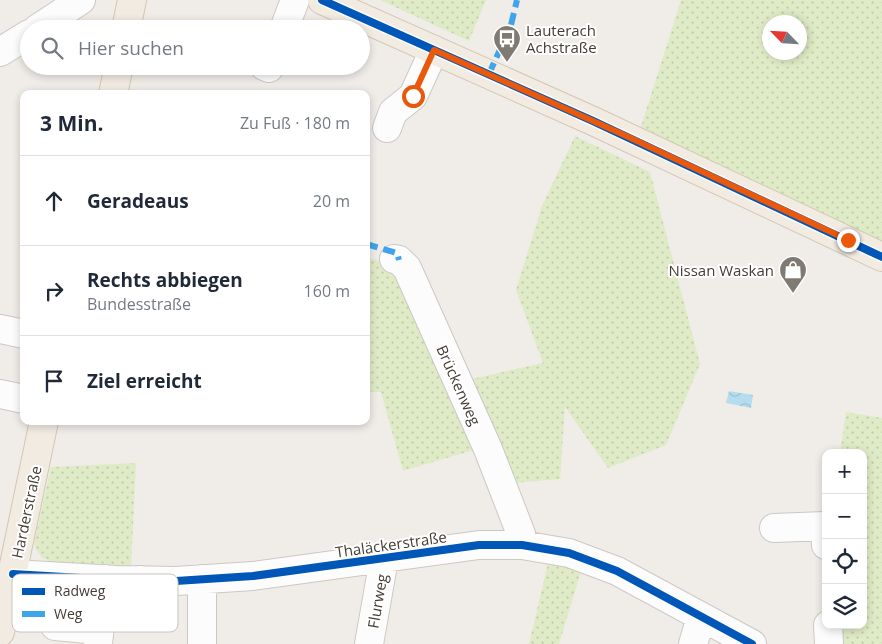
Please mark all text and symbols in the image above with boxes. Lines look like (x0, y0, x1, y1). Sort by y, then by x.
north arrow (762, 15, 807, 60)
search box (20, 20, 370, 75)
place label: Lauterach Achstraße (526, 20, 597, 57)
bus stop icon: Lauterach Achstraße (492, 24, 522, 63)
icon: search (38, 34, 66, 62)
text: Hier suchen (78, 35, 184, 61)
route start (402, 85, 425, 108)
text: 3 Min. (40, 109, 103, 137)
text: Zu Fuß · 180 m (240, 112, 350, 134)
icon: ahead (40, 187, 68, 215)
text: Geradeaus (87, 188, 189, 214)
text: 20 m (313, 190, 350, 212)
route end (837, 229, 860, 252)
shop icon: Nissan Waskan (778, 255, 808, 294)
place label: Nissan Waskan (668, 260, 774, 280)
text: Rechts abbiegen (87, 267, 243, 293)
icon: right (40, 277, 68, 305)
text: 160 m (304, 280, 350, 302)
text: Bundesstraße (87, 293, 191, 315)
street label: Brückenweg (432, 342, 486, 428)
icon: arrive (40, 367, 68, 395)
text: Ziel erreicht (87, 368, 202, 394)
map controls (822, 449, 867, 629)
button: + (822, 449, 867, 494)
street label: Harderstraße (6, 464, 46, 560)
button: − (822, 494, 867, 539)
street label: Thaläckerstraße (334, 526, 448, 562)
button: locate (822, 539, 867, 584)
street label: Flurweg (362, 572, 392, 630)
legend (12, 574, 178, 632)
text: Radweg (54, 581, 106, 600)
button: layers (822, 584, 867, 629)
text: Weg (54, 604, 83, 623)

